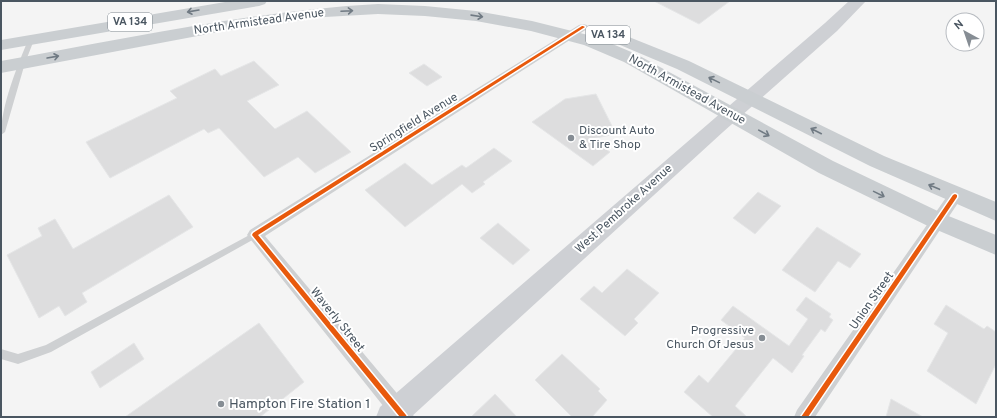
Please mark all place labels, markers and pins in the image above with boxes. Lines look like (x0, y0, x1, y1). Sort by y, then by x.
place label: Discount Auto & Tire Shop (579, 123, 655, 153)
marker: Discount Auto & Tire Shop (566, 133, 576, 143)
place label: Progressive Church Of Jesus (666, 323, 754, 353)
marker: Progressive Church Of Jesus (757, 333, 767, 343)
place label: Hampton Fire Station 1 (229, 396, 370, 413)
marker: Hampton Fire Station 1 (216, 399, 226, 409)

